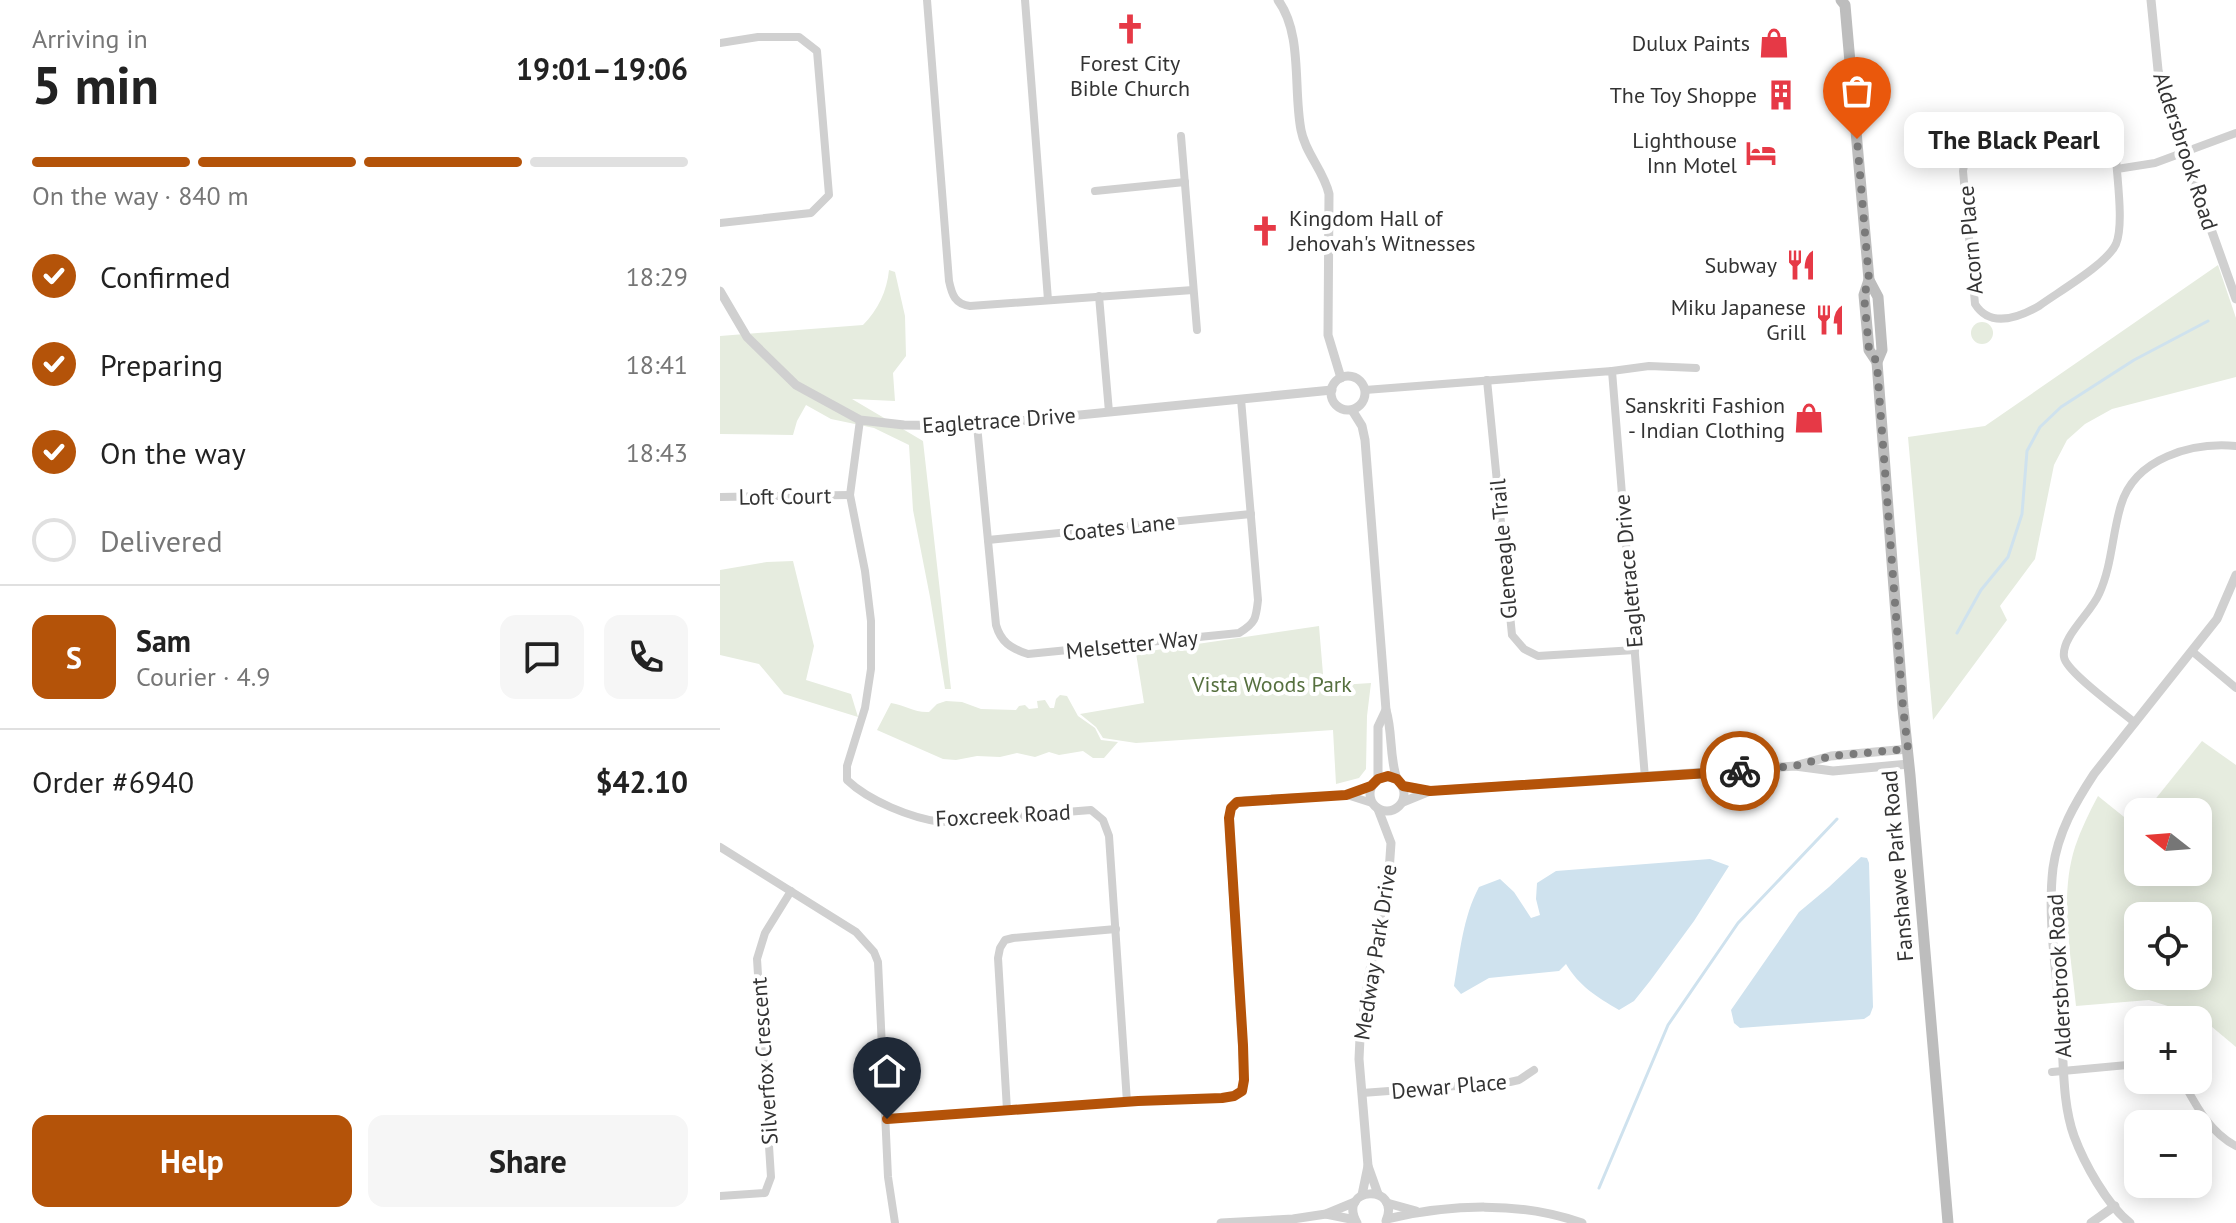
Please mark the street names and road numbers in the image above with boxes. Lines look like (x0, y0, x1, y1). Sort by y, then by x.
street label: Aldersbrook Road (2147, 69, 2225, 233)
street label: Acorn Place (1951, 184, 1989, 296)
street label: Eagletrace Drive (921, 401, 1077, 439)
street label: Gleneagle Trail (1483, 477, 1523, 620)
street label: Loft Court (738, 481, 832, 511)
street label: Eagletrace Drive (1607, 493, 1649, 649)
street label: Coates Lane (1061, 507, 1177, 547)
street label: Melsetter Way (1065, 623, 1200, 665)
street label: Fanshawe Park Road (1875, 769, 1919, 963)
street label: Foxcreek Road (935, 797, 1071, 833)
street label: Medway Park Drive (1347, 862, 1403, 1042)
street label: Aldersbrook Road (2041, 893, 2077, 1059)
street label: Silverfox Crescent (744, 976, 784, 1146)
street label: Dewar Place (1390, 1067, 1508, 1105)

